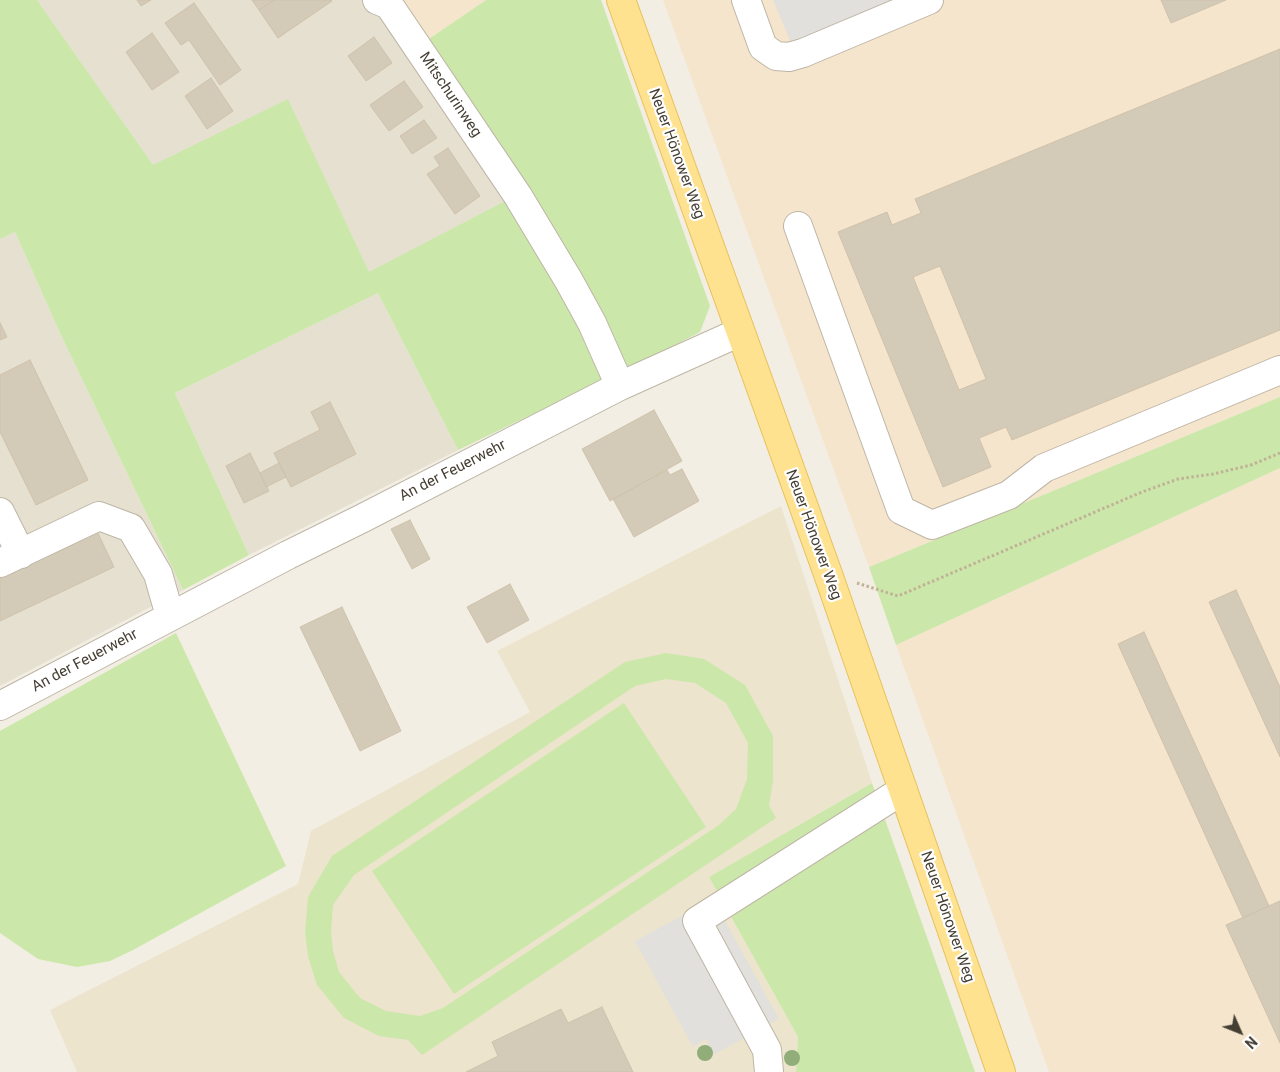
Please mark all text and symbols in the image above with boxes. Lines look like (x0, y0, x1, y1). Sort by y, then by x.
street label: Mitschurinweg (415, 49, 485, 141)
street label: Neuer Hönower Weg (644, 86, 708, 222)
street label: An der Feuerwehr (397, 436, 509, 506)
street label: Neuer Hönower Weg (781, 467, 845, 603)
street label: An der Feuerwehr (29, 626, 141, 696)
street label: Neuer Hönower Weg (916, 849, 978, 985)
north arrow (1215, 1007, 1265, 1057)
text: N (1242, 1033, 1260, 1052)

